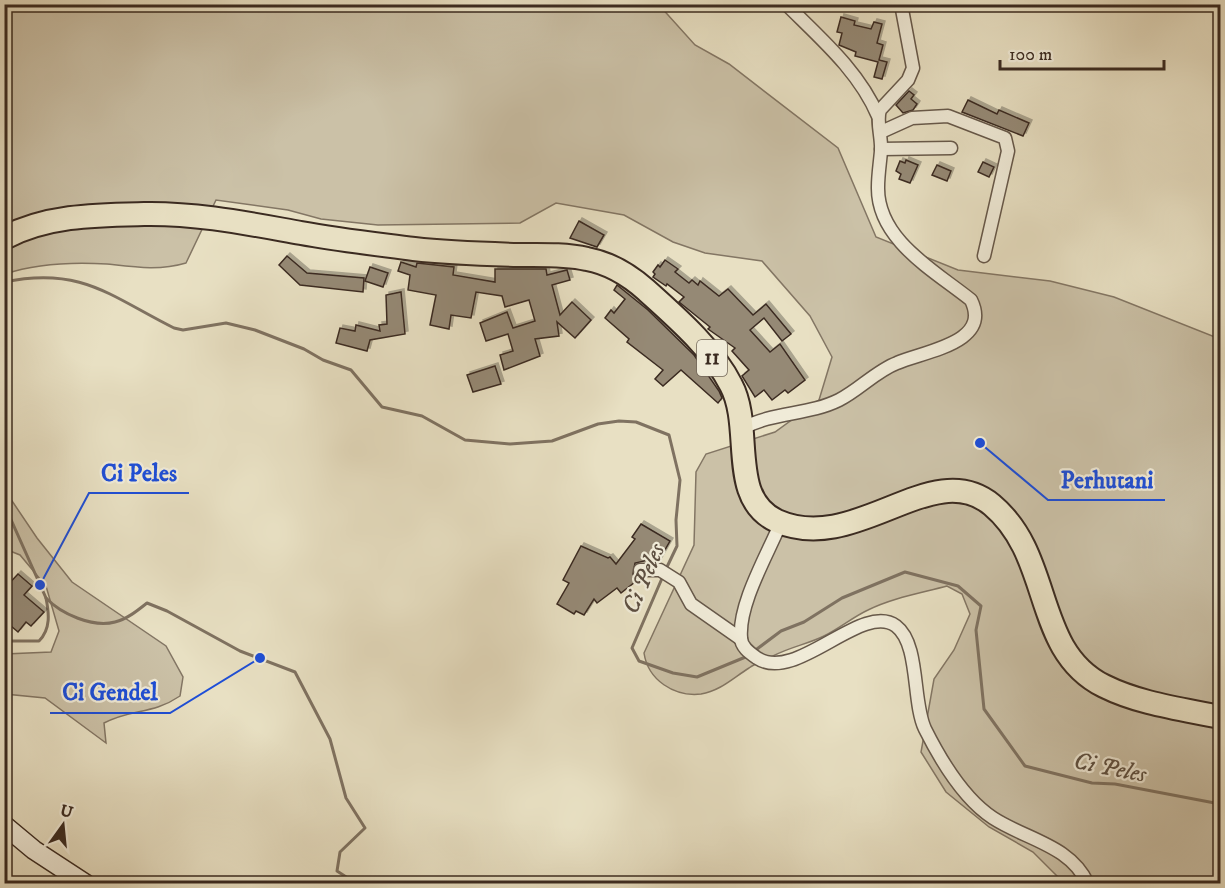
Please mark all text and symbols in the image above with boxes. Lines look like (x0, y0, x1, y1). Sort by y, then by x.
scale bar (1000, 33, 1164, 71)
text: 100 m (1009, 44, 1052, 66)
road number: 11 (697, 340, 727, 376)
callout: Ci Peles (89, 451, 189, 493)
callout: Perhutani (1048, 458, 1165, 500)
text: Ci Peles (101, 459, 177, 489)
text: Perhutani (1060, 466, 1154, 496)
water label: Ci Peles (616, 539, 672, 619)
callout: Ci Gendel (50, 671, 170, 713)
text: Ci Gendel (62, 678, 159, 708)
water label: Ci Peles (1071, 746, 1150, 790)
north arrow (33, 795, 93, 855)
text: U (58, 800, 76, 823)

